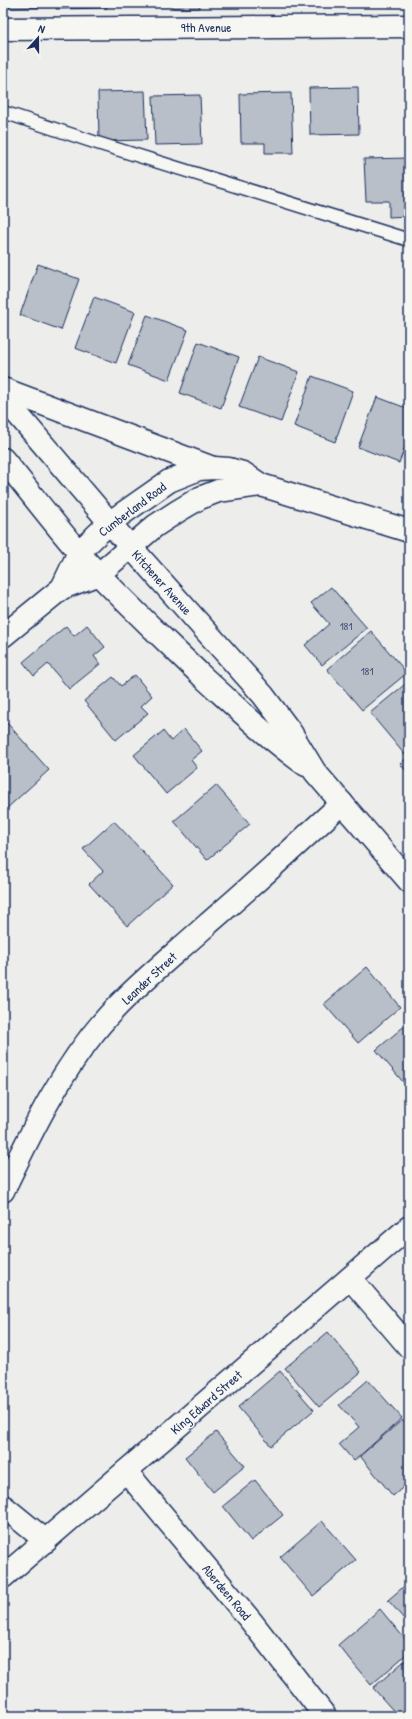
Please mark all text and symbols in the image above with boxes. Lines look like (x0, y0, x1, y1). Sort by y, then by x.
north arrow (18, 18, 58, 58)
street label: 9th Avenue (181, 18, 231, 36)
text: N (36, 21, 47, 36)
street label: Cumberland Road (94, 478, 170, 540)
street label: Kitchener Avenue (128, 546, 196, 618)
house number: 181 (340, 619, 352, 633)
house number: 181 (361, 664, 373, 678)
street label: Leander Street (117, 947, 181, 1008)
street label: King Edward Street (166, 1365, 246, 1438)
street label: Aberdeen Road (198, 1560, 256, 1624)

